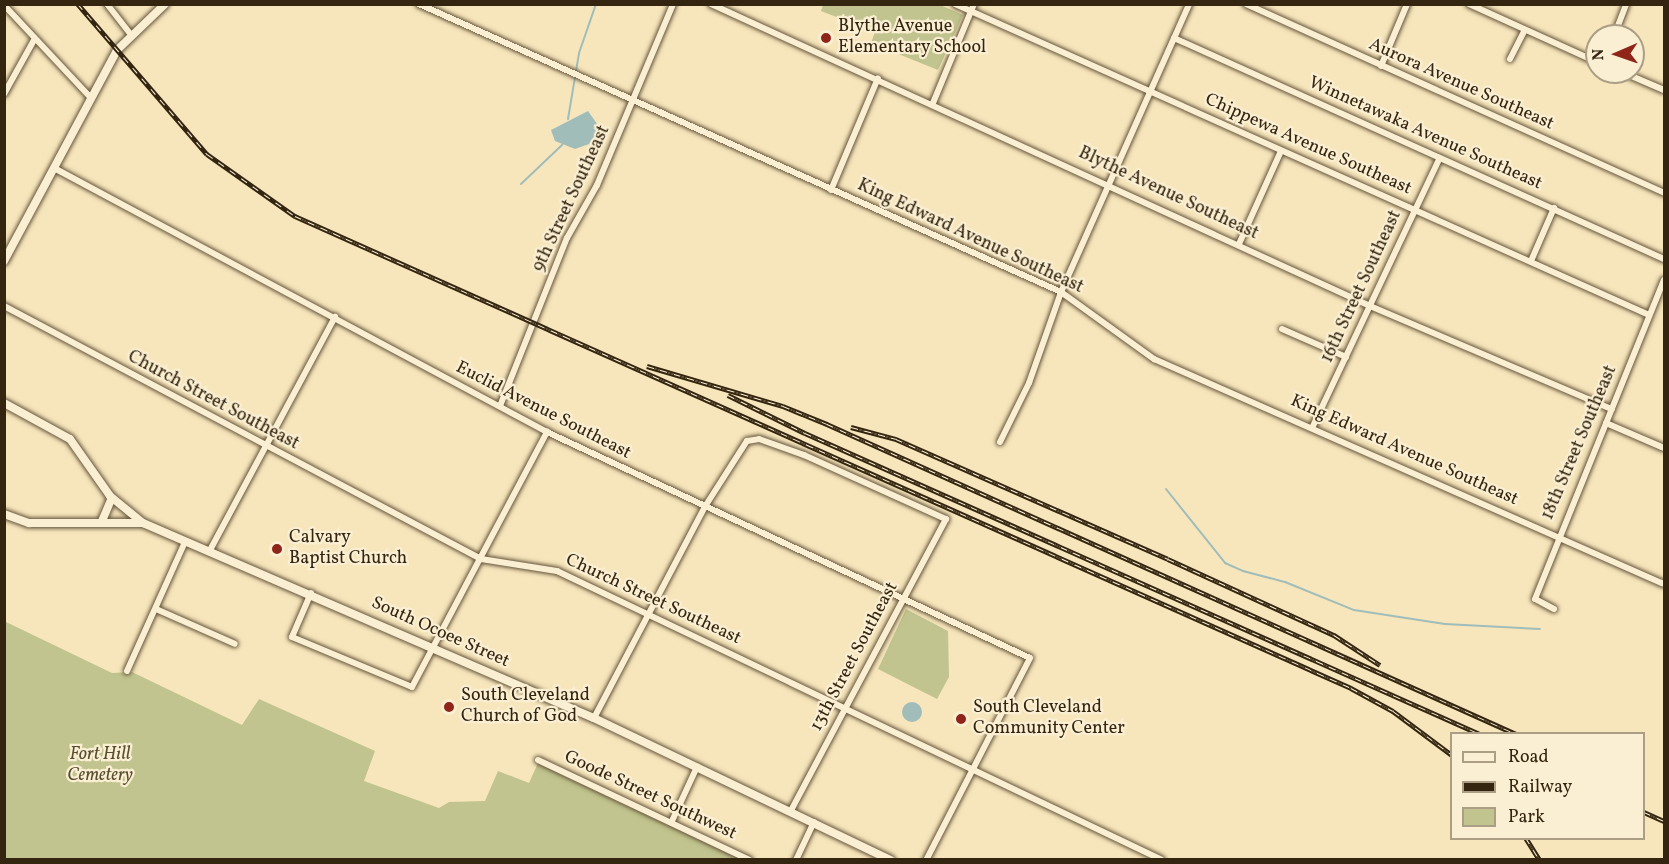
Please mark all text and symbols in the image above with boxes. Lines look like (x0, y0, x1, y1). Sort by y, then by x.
place label: Blythe Avenue Elementary School (838, 17, 987, 60)
north arrow (1585, 24, 1645, 84)
marker: Blythe Avenue Elementary School (819, 31, 833, 45)
street label: Aurora Avenue Southeast (1365, 34, 1557, 136)
text: N (1588, 48, 1610, 61)
street label: Winnetawaka Avenue Southeast (1305, 73, 1545, 195)
street label: Chippewa Avenue Southeast (1201, 90, 1415, 200)
street label: 9th Street Southeast (529, 122, 615, 276)
street label: Blythe Avenue Southeast (1075, 143, 1261, 245)
street label: King Edward Avenue Southeast (853, 175, 1087, 299)
street label: 16th Street Southeast (1317, 207, 1407, 367)
street label: Church Street Southeast (124, 347, 302, 455)
street label: Euclid Avenue Southeast (452, 357, 634, 465)
street label: 18th Street Southeast (1538, 362, 1622, 524)
street label: King Edward Avenue Southeast (1287, 391, 1521, 511)
place label: Calvary Baptist Church (289, 528, 407, 570)
marker: Calvary Baptist Church (270, 542, 284, 556)
street label: Church Street Southeast (562, 550, 744, 650)
street label: 13th Street Southeast (807, 579, 903, 735)
street label: South Ocoee Street (368, 593, 512, 673)
place label: South Cleveland Church of God (461, 686, 590, 728)
place label: South Cleveland Community Center (973, 698, 1125, 740)
marker: South Cleveland Church of God (442, 700, 456, 714)
marker: South Cleveland Community Center (954, 712, 968, 726)
legend (1450, 732, 1645, 840)
park label: Fort Hill Cemetery (67, 745, 133, 788)
text: Road (1508, 745, 1549, 770)
street label: Goode Street Southwest (560, 747, 740, 845)
text: Railway (1508, 775, 1572, 800)
text: Park (1508, 805, 1545, 830)

